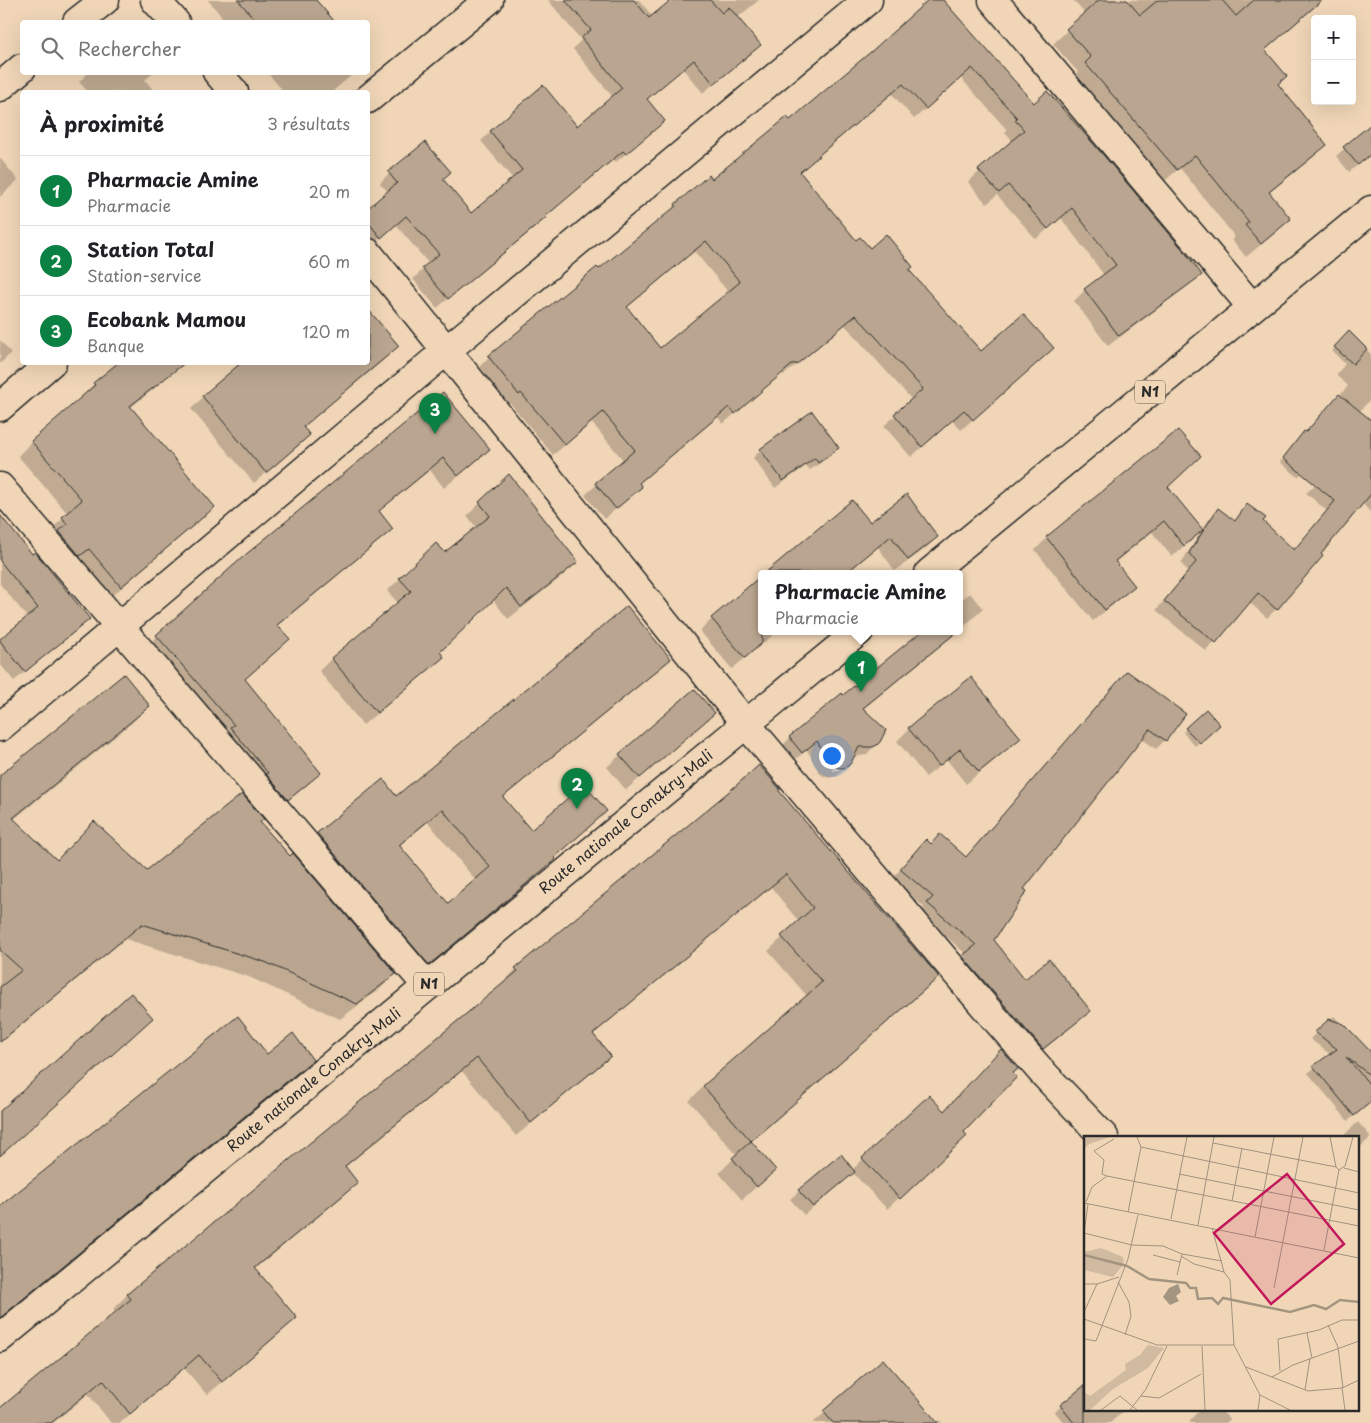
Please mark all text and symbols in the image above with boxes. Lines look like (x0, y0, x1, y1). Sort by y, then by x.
map controls (1311, 15, 1356, 105)
button: + (1311, 15, 1356, 60)
search box (20, 20, 370, 75)
icon: search (38, 34, 66, 62)
text: Rechercher (78, 34, 181, 62)
button: − (1311, 60, 1356, 105)
text: À proximité (40, 107, 164, 139)
text: 3 résultats (267, 111, 350, 135)
text: Pharmacie Amine (87, 165, 258, 193)
text: 1 (52, 179, 60, 203)
text: 20 m (309, 179, 350, 203)
text: Pharmacie (87, 193, 171, 217)
text: Station Total (87, 235, 214, 263)
text: 2 (50, 249, 62, 273)
text: 60 m (308, 249, 350, 273)
text: Station-service (87, 263, 201, 287)
text: Ecobank Mamou (87, 305, 246, 333)
text: 3 (51, 319, 61, 343)
text: 120 m (303, 319, 350, 343)
text: Banque (87, 333, 145, 357)
road number: N1 (1135, 381, 1165, 404)
pin: 3 (419, 393, 451, 434)
popup (758, 570, 963, 635)
text: Pharmacie Amine (775, 577, 946, 605)
text: Pharmacie (775, 605, 859, 629)
pin: 1 (845, 651, 877, 692)
street label: Route nationale Conakry-Mali (533, 743, 717, 899)
your location (819, 743, 845, 769)
pin: 2 (561, 768, 593, 809)
road number: N1 (414, 972, 444, 996)
street label: Route nationale Conakry-Mali (221, 1001, 405, 1157)
inset map (1084, 1136, 1358, 1410)

